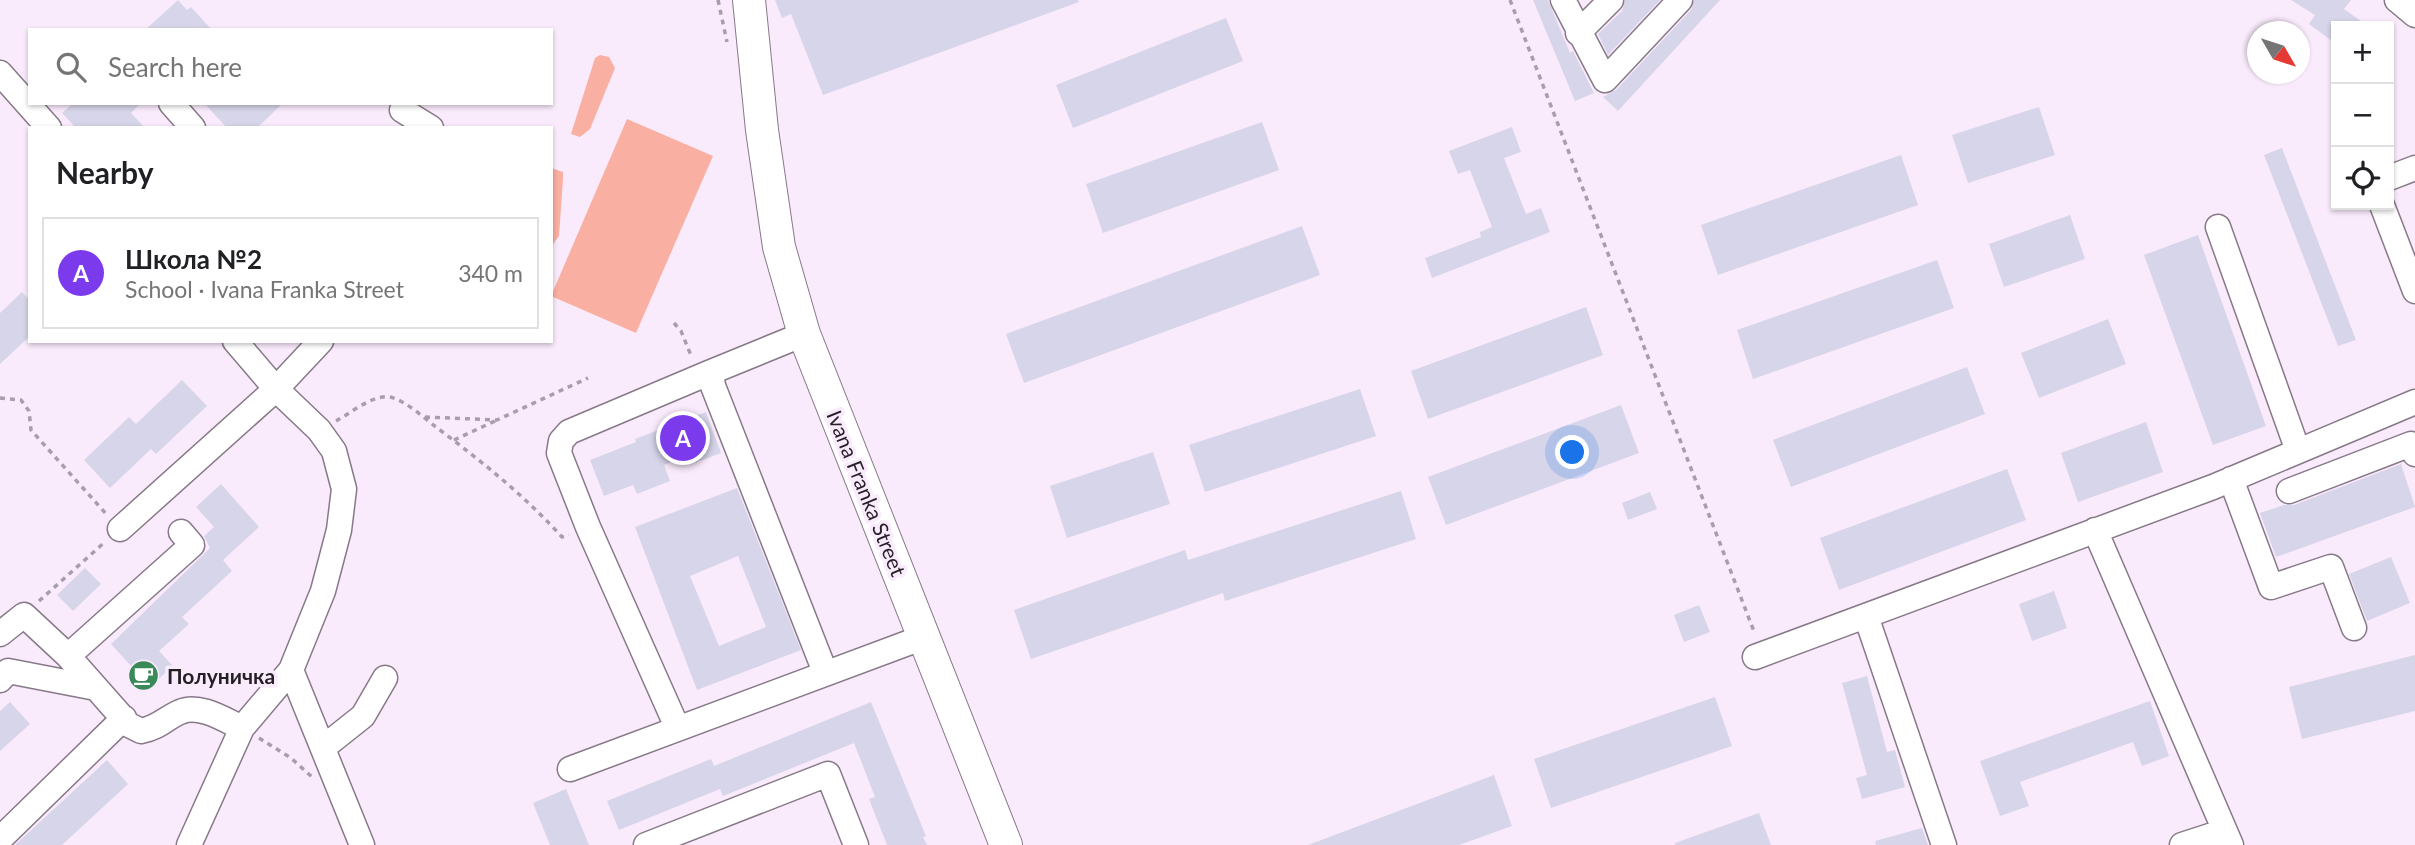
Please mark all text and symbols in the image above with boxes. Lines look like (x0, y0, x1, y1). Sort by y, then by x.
north arrow (2247, 21, 2310, 84)
map controls (2331, 21, 2394, 210)
button: + (2331, 21, 2394, 84)
search box (28, 28, 553, 105)
icon: search (52, 48, 90, 86)
text: Search here (108, 51, 242, 83)
button: − (2331, 84, 2394, 147)
button: locate (2331, 147, 2394, 210)
text: Nearby (56, 154, 154, 190)
text: Школа №2 (125, 243, 262, 275)
text: A (73, 259, 89, 287)
text: 340 m (458, 259, 523, 287)
text: School · Ivana Franka Street (125, 275, 404, 303)
street label: Ivana Franka Street (822, 406, 912, 580)
pin: A (660, 412, 706, 464)
your location (1555, 435, 1589, 469)
cafe icon: Полуничка (127, 658, 161, 692)
place label: Полуничка (167, 663, 275, 688)

